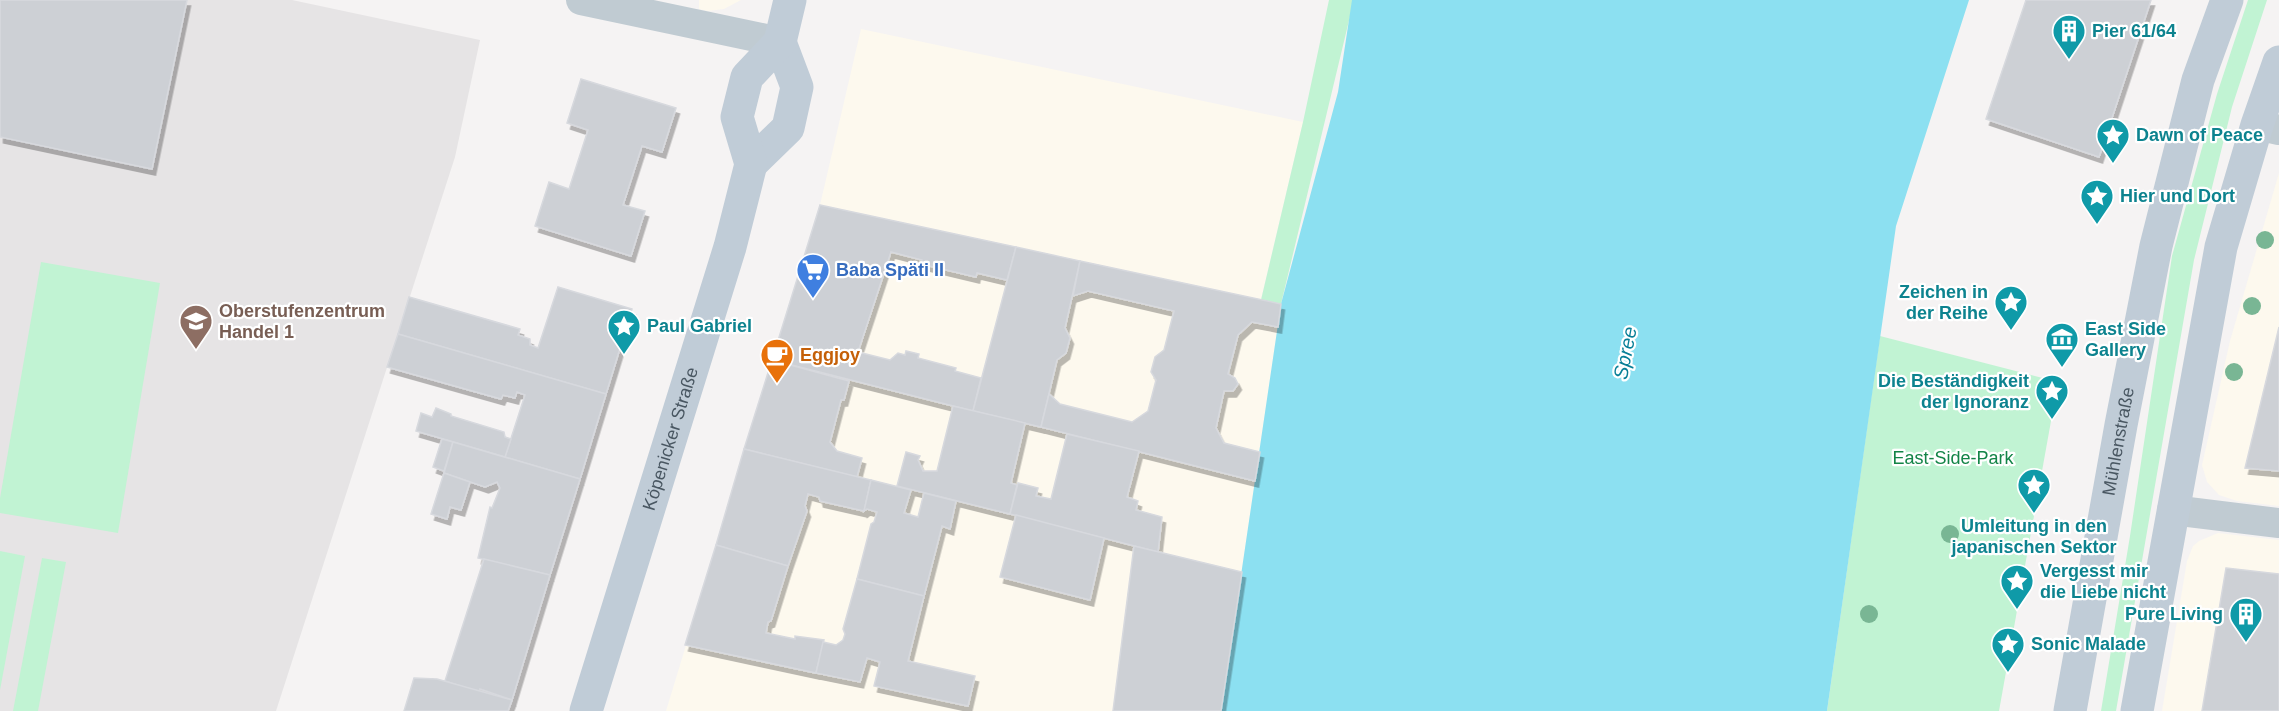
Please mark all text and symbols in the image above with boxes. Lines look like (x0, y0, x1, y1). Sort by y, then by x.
building icon: Pier 61/64 (2051, 13, 2087, 60)
place label: Pier 61/64 (2092, 21, 2176, 41)
place icon: Dawn of Peace (2095, 117, 2131, 164)
place label: Dawn of Peace (2136, 125, 2263, 145)
place icon: Hier und Dort (2079, 178, 2115, 225)
place label: Hier und Dort (2120, 186, 2235, 206)
supermarket icon: Baba Späti II (795, 252, 831, 299)
place label: Baba Späti II (836, 260, 944, 280)
place label: Zeichen in der Reihe (1899, 282, 1988, 323)
place icon: Zeichen in der Reihe (1993, 284, 2029, 331)
place label: Oberstufenzentrum Handel 1 (219, 301, 385, 342)
school or university icon: Oberstufenzentrum Handel 1 (178, 303, 214, 350)
place icon: Paul Gabriel (606, 308, 642, 355)
place label: Paul Gabriel (647, 316, 752, 336)
place label: East Side Gallery (2085, 319, 2166, 360)
museum icon: East Side Gallery (2044, 321, 2080, 368)
water label: Spree (1609, 325, 1641, 381)
cafe icon: Eggjoy (759, 337, 795, 384)
place label: Eggjoy (800, 345, 860, 365)
street label: Köpenicker Straße (639, 365, 702, 513)
place label: Die Beständigkeit der Ignoranz (1878, 371, 2029, 412)
place icon: Die Beständigkeit der Ignoranz (2034, 373, 2070, 420)
street label: Mühlenstraße (2099, 385, 2138, 497)
park label: East-Side-Park (1892, 448, 2015, 468)
place icon: Umleitung in den japanischen Sektor (2016, 467, 2052, 514)
place label: Umleitung in den japanischen Sektor (1950, 516, 2117, 557)
place label: Vergesst mir die Liebe nicht (2040, 561, 2166, 602)
place icon: Vergesst mir die Liebe nicht (1999, 563, 2035, 610)
building icon: Pure Living (2228, 596, 2264, 643)
place label: Pure Living (2125, 604, 2223, 624)
place icon: Sonic Malade (1990, 626, 2026, 673)
place label: Sonic Malade (2031, 634, 2146, 654)

